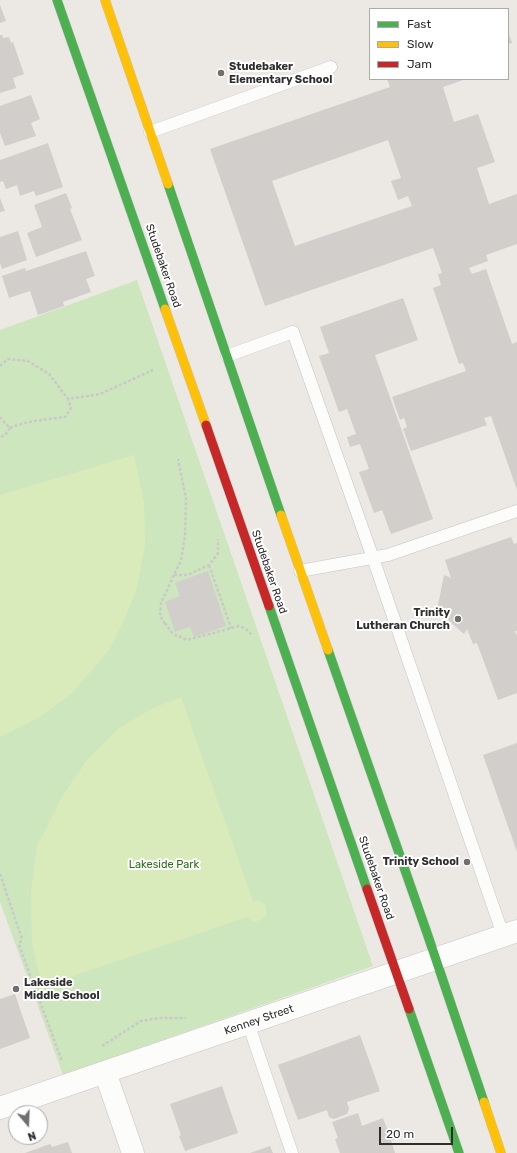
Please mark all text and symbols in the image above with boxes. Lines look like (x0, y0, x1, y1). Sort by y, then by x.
legend (369, 8, 509, 80)
text: Fast (407, 17, 431, 31)
text: Slow (407, 37, 434, 51)
text: Jam (407, 57, 432, 71)
place label: Studebaker Elementary School (229, 60, 332, 86)
marker: Studebaker Elementary School (216, 68, 226, 78)
street label: Studebaker Road (143, 222, 183, 310)
street label: Studebaker Road (249, 528, 289, 616)
place label: Trinity Lutheran Church (356, 606, 450, 632)
marker: Trinity Lutheran Church (453, 614, 463, 624)
street label: Studebaker Road (356, 834, 396, 922)
place label: Trinity School (383, 855, 459, 869)
marker: Trinity School (462, 857, 472, 867)
park label: Lakeside Park (129, 858, 199, 872)
place label: Lakeside Middle School (24, 976, 100, 1002)
marker: Lakeside Middle School (11, 984, 21, 994)
street label: Kenney Street (223, 1002, 295, 1038)
north arrow (8, 1105, 48, 1145)
scale bar (381, 1119, 455, 1145)
text: 20 m (386, 1127, 414, 1141)
text: N (26, 1128, 38, 1143)

